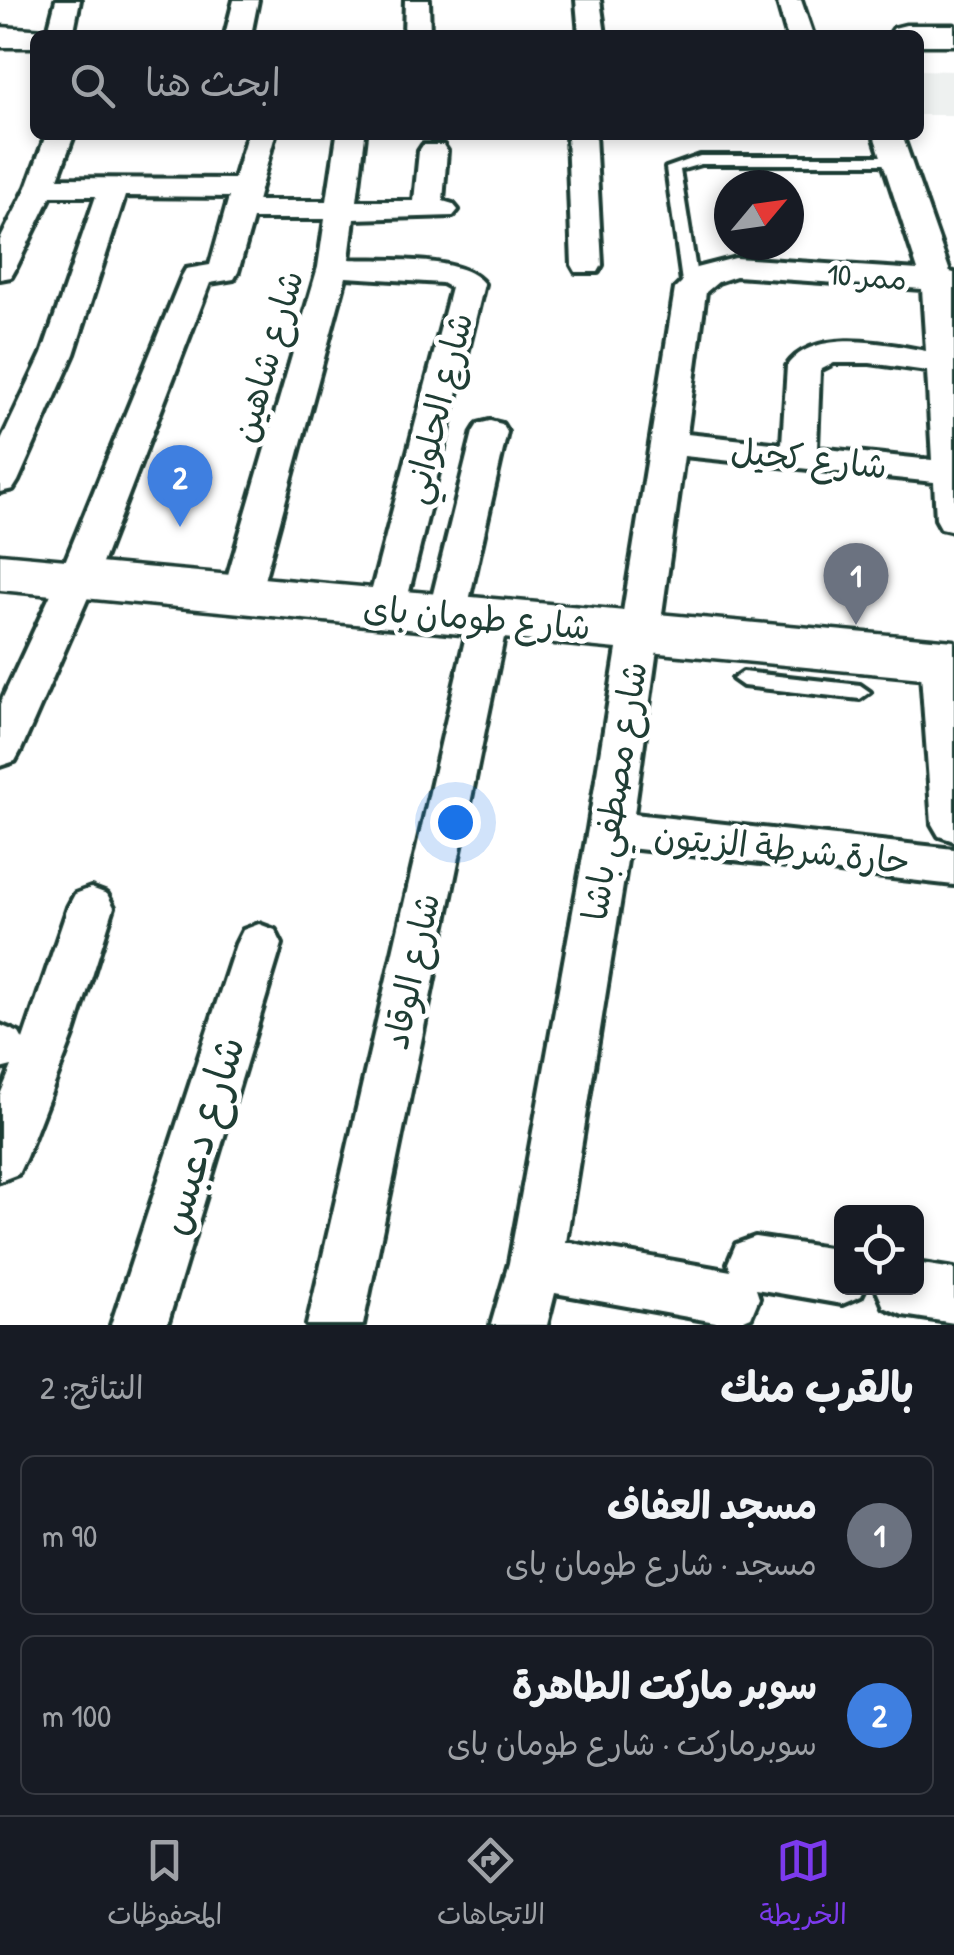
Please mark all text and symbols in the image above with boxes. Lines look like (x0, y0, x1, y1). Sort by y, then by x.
search box (30, 30, 924, 140)
text: ابحث هنا (145, 56, 281, 108)
icon: search (65, 58, 120, 113)
north arrow (714, 170, 804, 260)
street label: ممر 10 (826, 253, 908, 299)
street label: شارع شاهين (220, 264, 316, 448)
street label: شارع الحلواني (391, 308, 491, 510)
street label: شارع كحيل (728, 426, 889, 492)
pin: 2 (148, 444, 212, 527)
pin: 1 (824, 542, 888, 625)
street label: شارع طومان باى (361, 584, 593, 652)
street label: شارع مصطفي باشا (570, 658, 666, 925)
your location (430, 797, 481, 848)
street label: حارة شرطة الزيتون (652, 811, 912, 885)
street label: شارع الوقاد (371, 888, 452, 1054)
street label: شارع دعبس (143, 1029, 259, 1242)
map controls (834, 1205, 924, 1295)
button: locate (834, 1205, 924, 1295)
text: بالقرب منك (720, 1358, 914, 1415)
text: النتائج: 2 (40, 1366, 144, 1409)
text: مسجد العفاف (607, 1479, 817, 1531)
text: 90 m (42, 1514, 97, 1557)
text: 1 (874, 1514, 885, 1557)
text: مسجد · شارع طومان باى (505, 1542, 817, 1585)
text: سوبر ماركت الطاهرة (512, 1659, 817, 1711)
text: 100 m (42, 1694, 111, 1737)
text: 2 (872, 1694, 887, 1737)
text: سوبرماركت · شارع طومان باى (447, 1722, 817, 1765)
tab: المحفوظات (107, 1833, 223, 1939)
tab: الاتجاهات (437, 1833, 545, 1939)
tab: الخريطة (759, 1833, 847, 1939)

